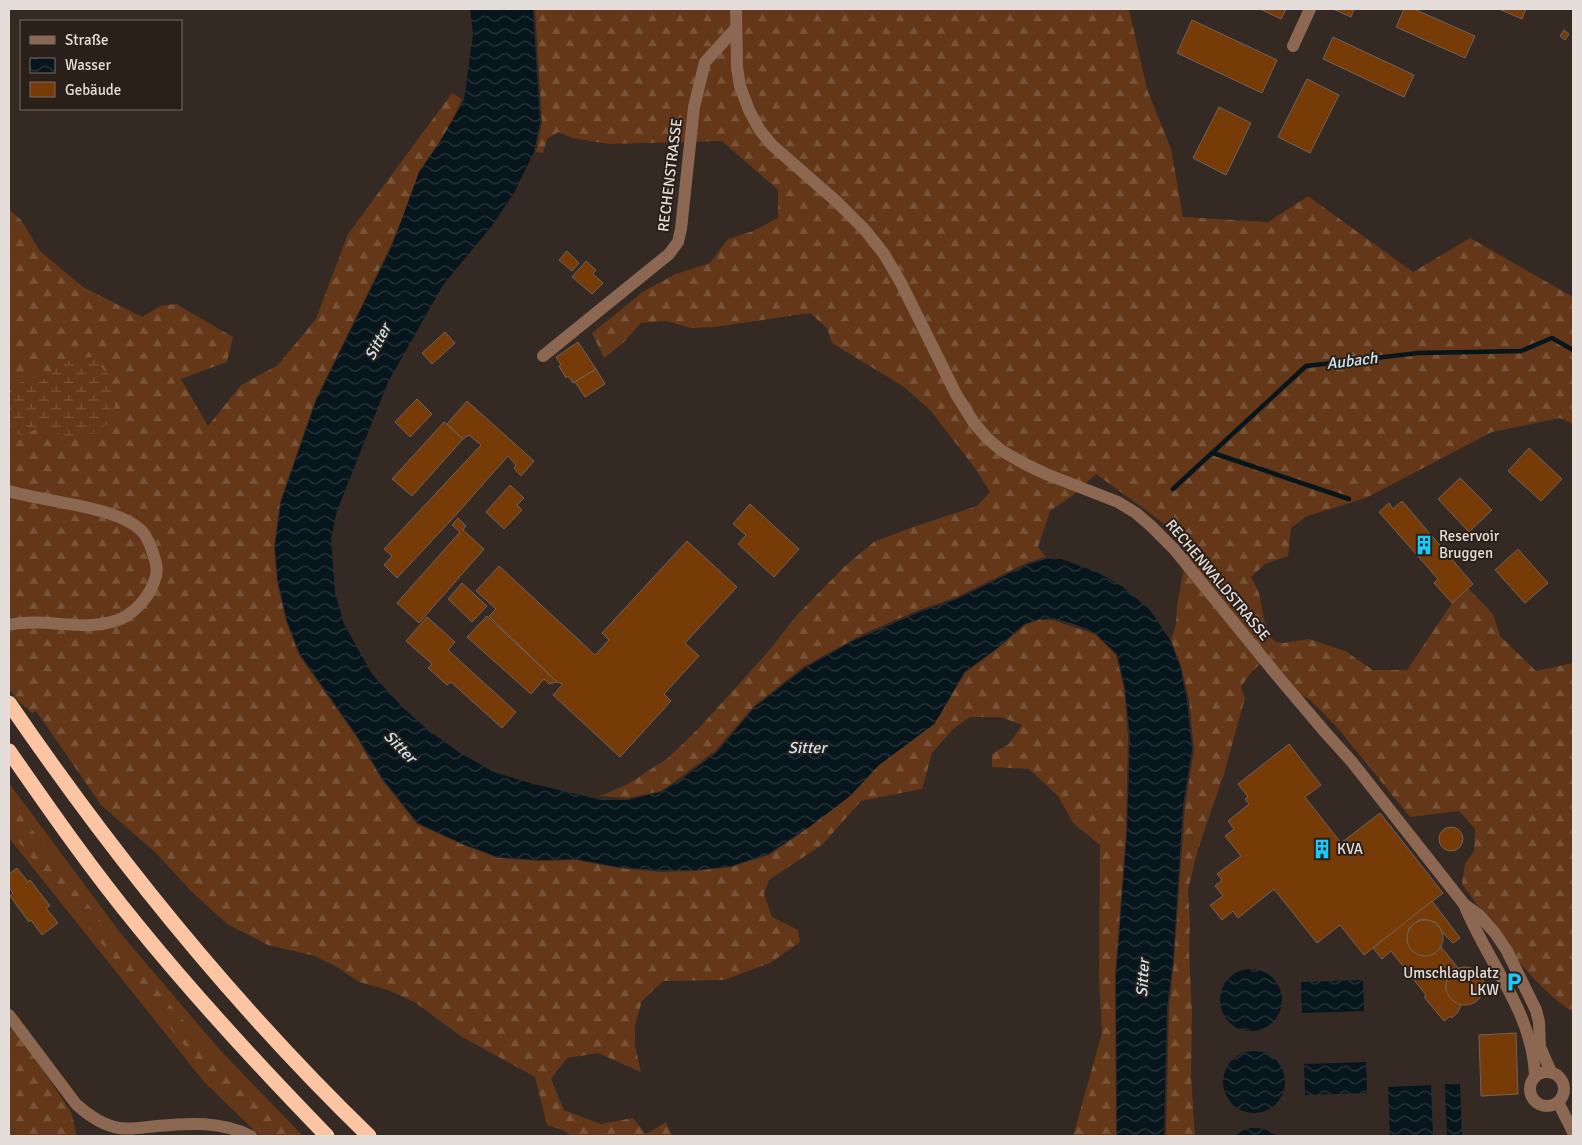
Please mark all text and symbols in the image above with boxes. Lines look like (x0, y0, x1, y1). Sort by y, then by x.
legend (20, 20, 182, 110)
text: Straße (65, 31, 109, 49)
text: Wasser (65, 56, 111, 74)
text: Gebäude (65, 81, 121, 99)
street label: RECHENSTRASSE (654, 117, 686, 233)
water label: Sitter (360, 319, 397, 364)
water label: Aubach (1325, 348, 1380, 374)
street label: RECHENWALDSTRASSE (1162, 516, 1274, 644)
place label: Reservoir Bruggen (1439, 527, 1500, 562)
building icon: Reservoir Bruggen (1413, 534, 1435, 556)
water label: Sitter (379, 726, 422, 769)
water label: Sitter (788, 738, 828, 758)
building icon: KVA (1311, 838, 1333, 860)
place label: KVA (1337, 840, 1363, 858)
water label: Sitter (1132, 956, 1154, 998)
place label: Umschlagplatz LKW (1403, 964, 1499, 999)
parking icon: Umschlagplatz LKW (1503, 971, 1525, 993)

